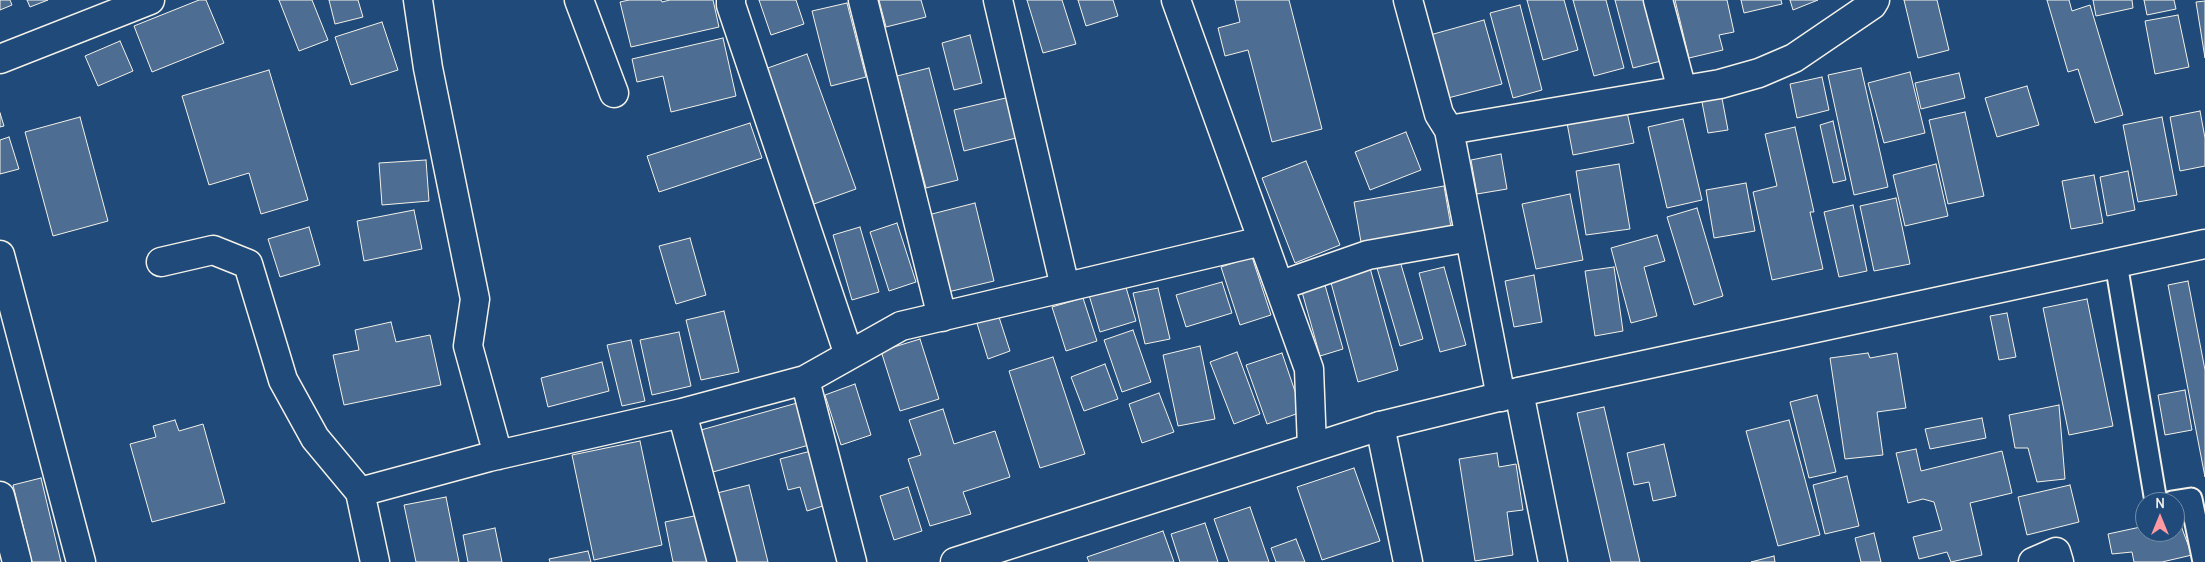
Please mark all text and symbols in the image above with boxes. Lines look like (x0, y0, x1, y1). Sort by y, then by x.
north arrow (2135, 492, 2185, 542)
text: N (2155, 494, 2165, 512)

